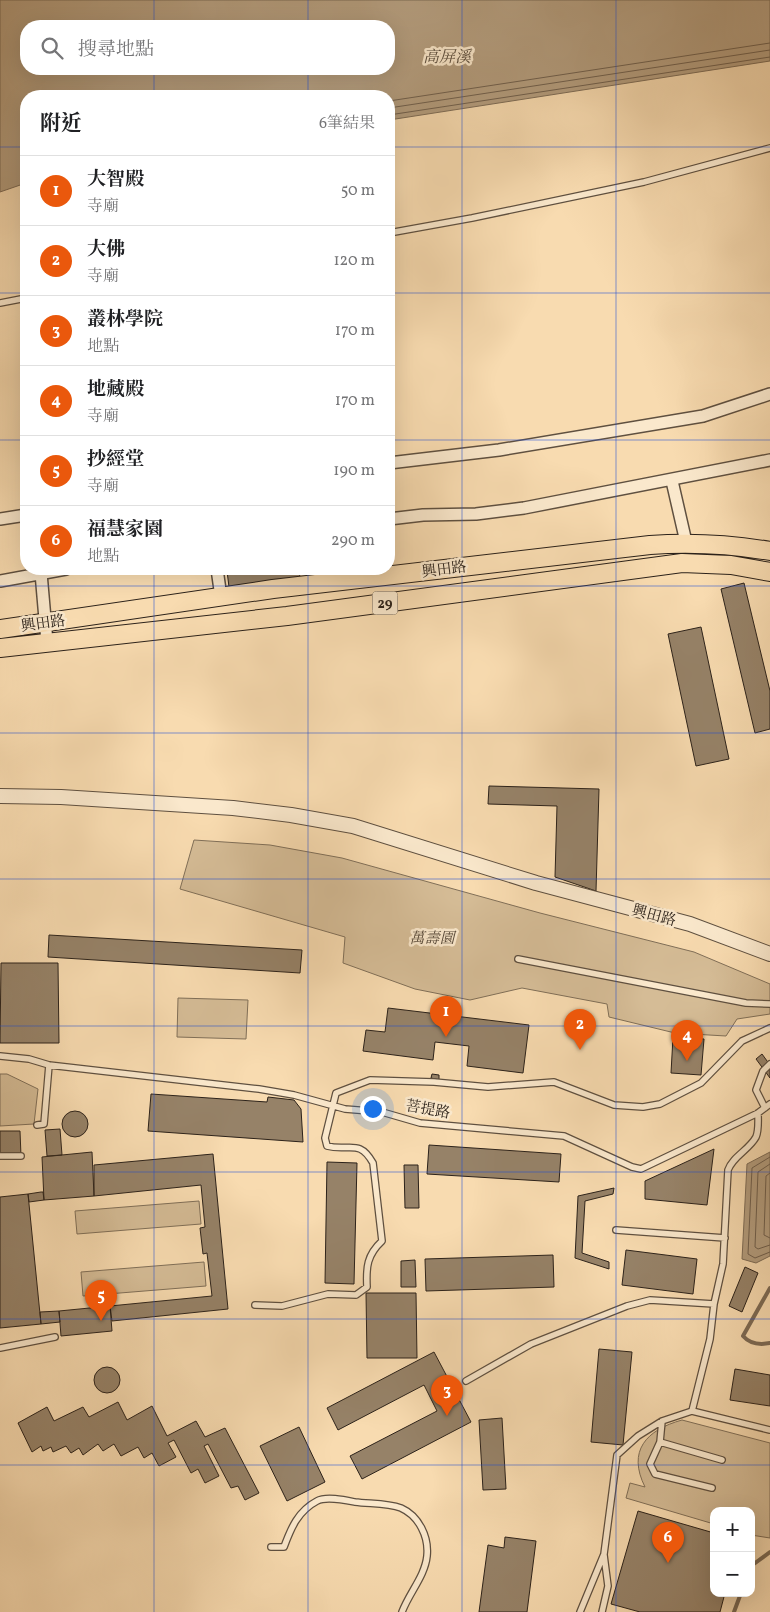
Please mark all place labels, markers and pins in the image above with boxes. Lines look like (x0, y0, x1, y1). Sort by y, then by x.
pin: 1 (430, 996, 462, 1037)
pin: 2 (564, 1009, 596, 1050)
pin: 4 (671, 1020, 703, 1061)
pin: 5 (85, 1280, 117, 1321)
pin: 3 (431, 1375, 463, 1416)
pin: 6 (652, 1522, 684, 1563)

